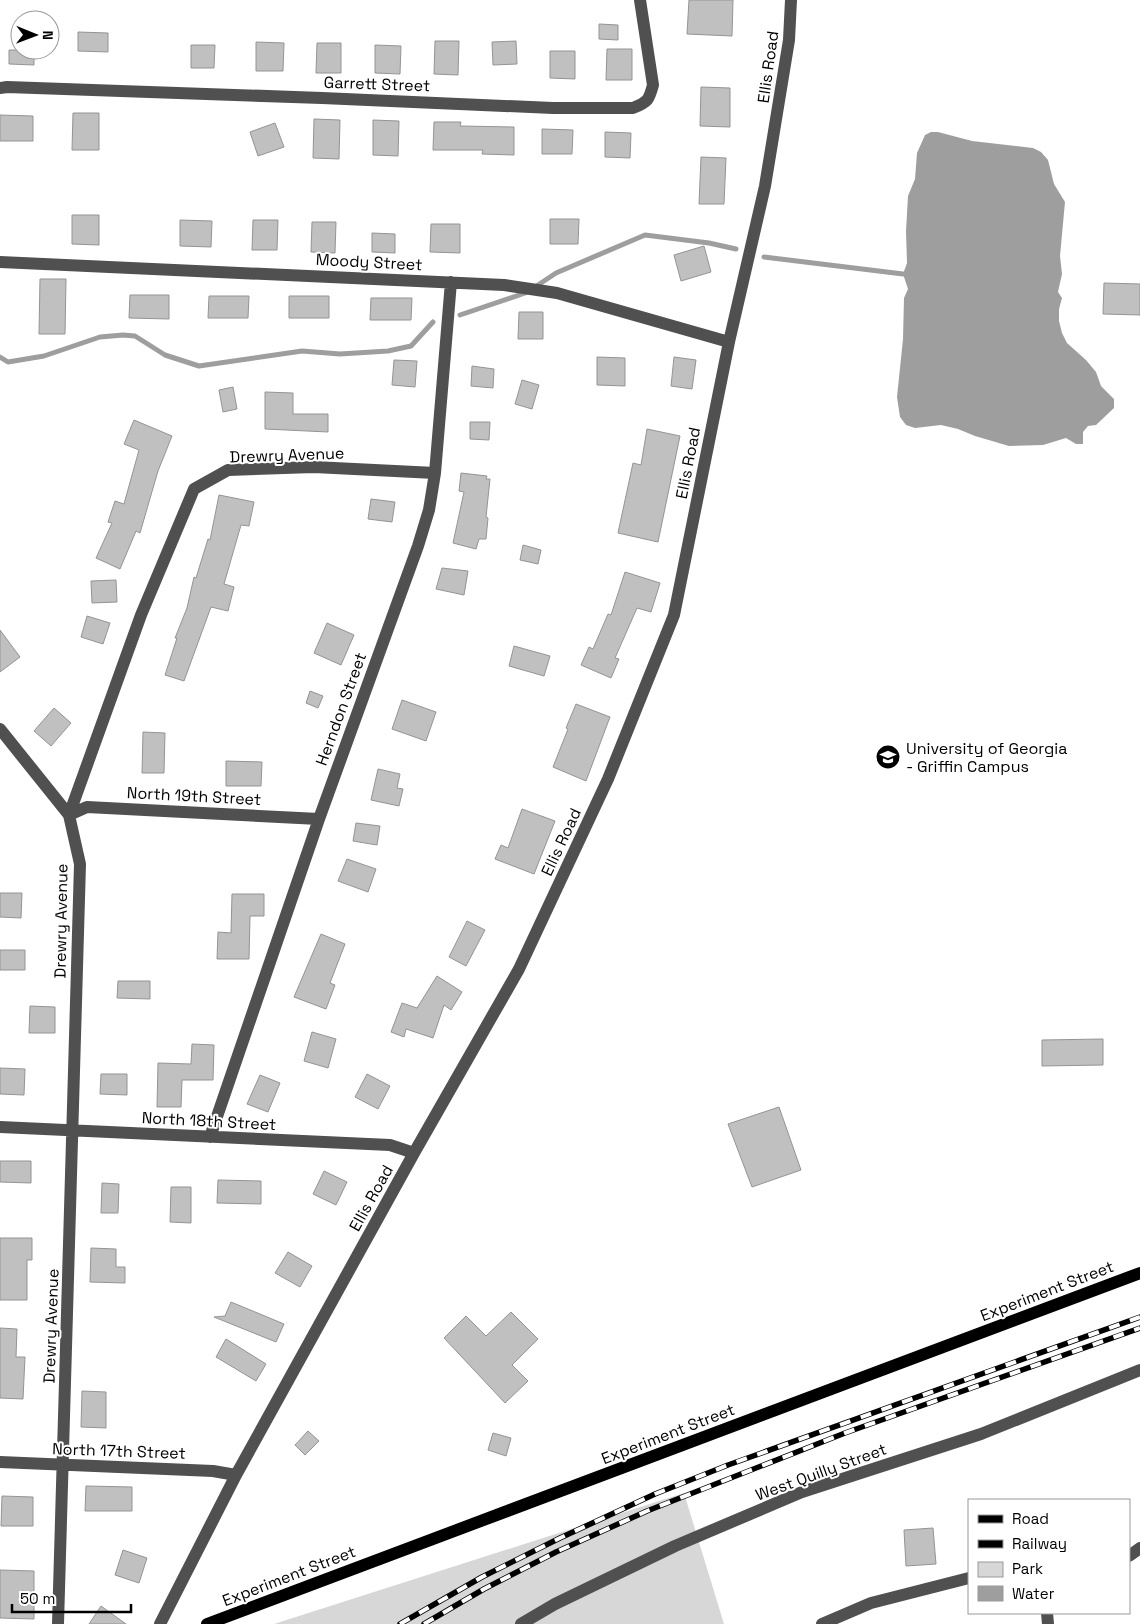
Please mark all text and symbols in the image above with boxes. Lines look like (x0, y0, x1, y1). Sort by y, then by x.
north arrow (10, 10, 60, 60)
text: N (39, 30, 57, 40)
street label: Ellis Road (753, 30, 783, 104)
street label: Garrett Street (323, 72, 431, 96)
street label: Moody Street (315, 249, 423, 275)
street label: Ellis Road (671, 425, 705, 501)
street label: Drewry Avenue (229, 443, 345, 467)
street label: Herndon Street (311, 650, 371, 768)
place label: University of Georgia - Griffin Campus (906, 738, 1067, 777)
school or university icon: University of Georgia - Griffin Campus (875, 744, 901, 770)
street label: North 19th Street (126, 782, 262, 810)
street label: Ellis Road (536, 805, 586, 879)
street label: Drewry Avenue (50, 863, 72, 979)
street label: North 18th Street (141, 1107, 277, 1135)
street label: Ellis Road (344, 1161, 398, 1235)
street label: Experiment Street (977, 1256, 1117, 1326)
street label: Drewry Avenue (39, 1268, 63, 1384)
street label: Experiment Street (598, 1399, 738, 1469)
street label: North 17th Street (52, 1438, 186, 1464)
street label: West Quilly Street (753, 1439, 889, 1505)
legend (968, 1499, 1130, 1614)
text: Road (1012, 1509, 1049, 1528)
text: Railway (1012, 1534, 1067, 1553)
street label: Experiment Street (219, 1541, 359, 1611)
text: Park (1012, 1559, 1043, 1578)
scale bar (12, 1582, 131, 1614)
text: Water (1012, 1584, 1055, 1603)
text: 50 m (20, 1589, 55, 1608)

